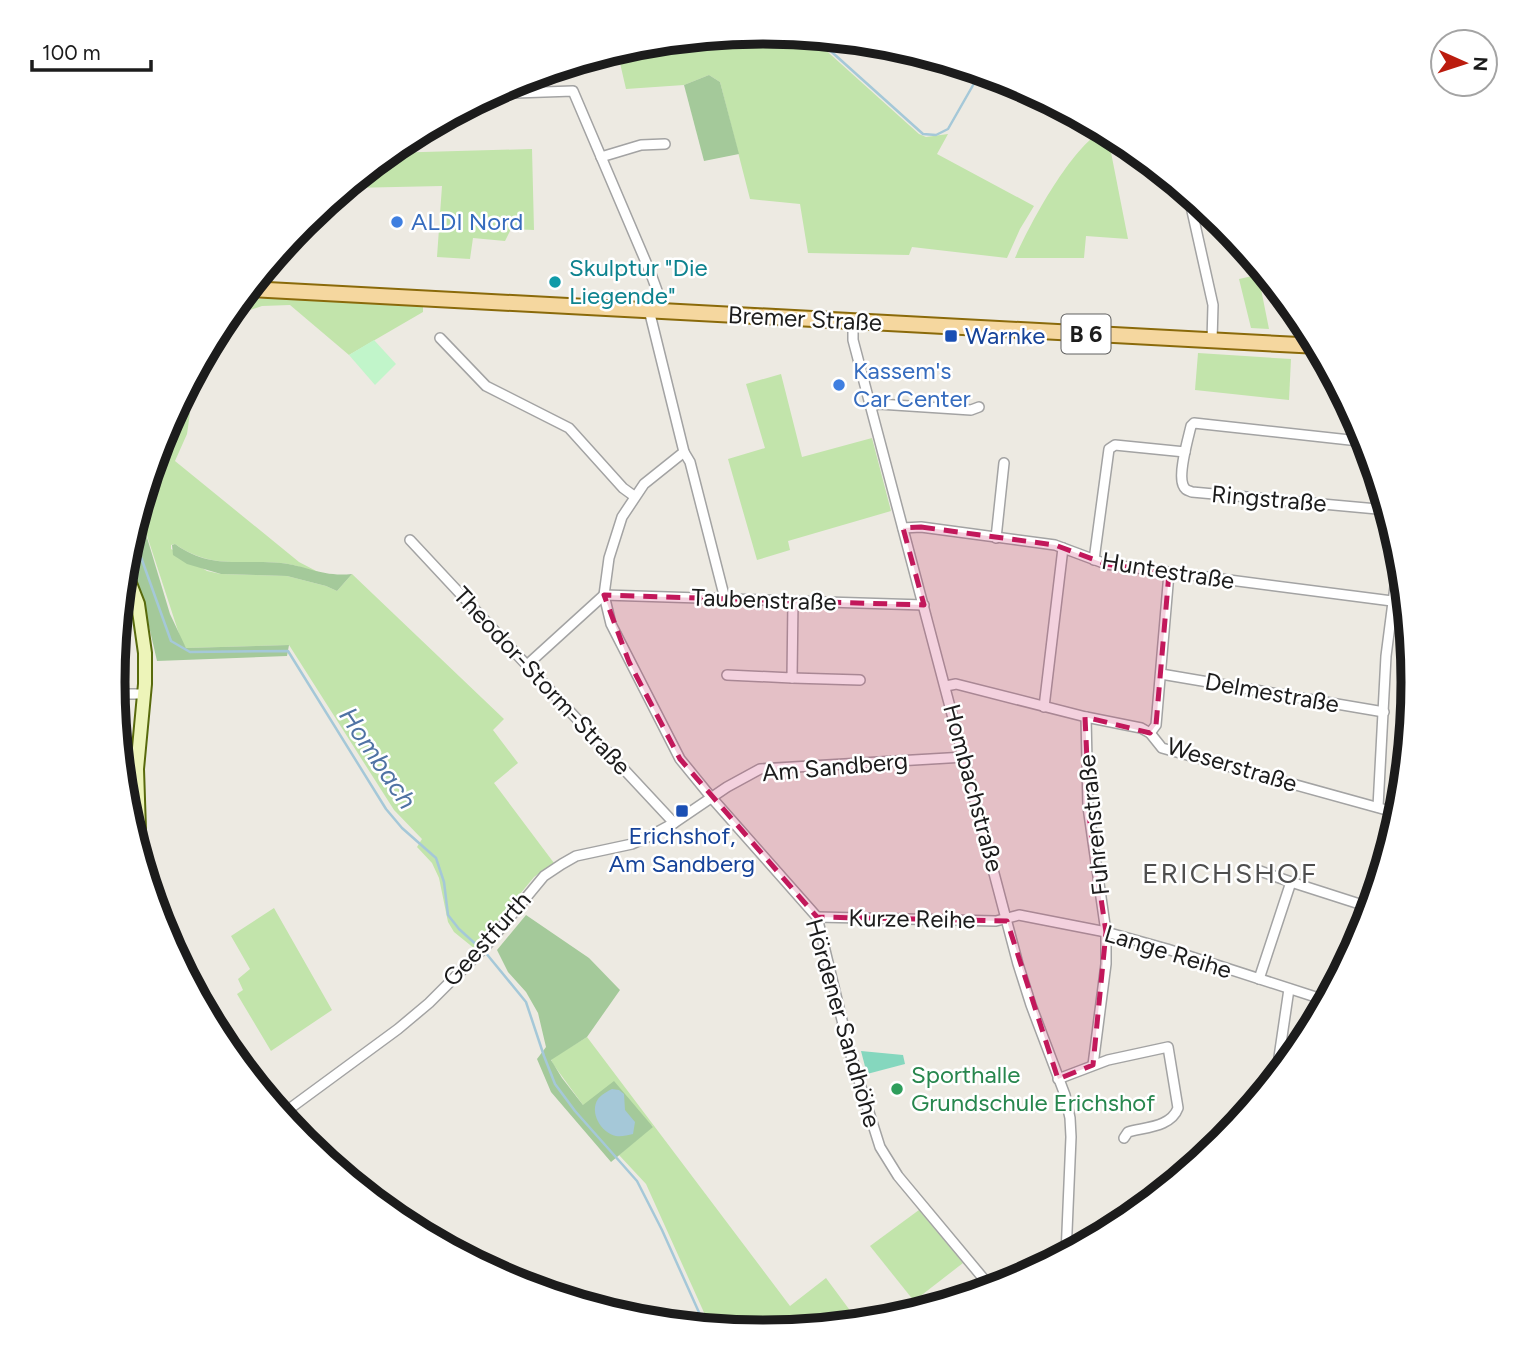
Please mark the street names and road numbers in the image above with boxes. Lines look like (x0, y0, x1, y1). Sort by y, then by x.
street label: Bremer Straße (727, 300, 883, 337)
road number: B 6 (1062, 314, 1110, 354)
street label: Ringstraße (1210, 479, 1328, 518)
street label: Huntestraße (1100, 546, 1237, 595)
street label: Theodor-Storm-Straße (448, 581, 637, 781)
street label: Taubenstraße (691, 582, 837, 617)
street label: Delmestraße (1203, 666, 1341, 719)
street label: Hombachstraße (937, 701, 1010, 875)
street label: Weserstraße (1163, 731, 1301, 798)
street label: Am Sandberg (761, 746, 909, 787)
street label: Fuhrenstraße (1072, 753, 1115, 897)
street label: Geestfurth (437, 885, 537, 992)
street label: Kurze Reihe (848, 903, 976, 934)
street label: Hördener Sandhöhe (800, 915, 887, 1131)
street label: Lange Reihe (1101, 918, 1235, 985)

